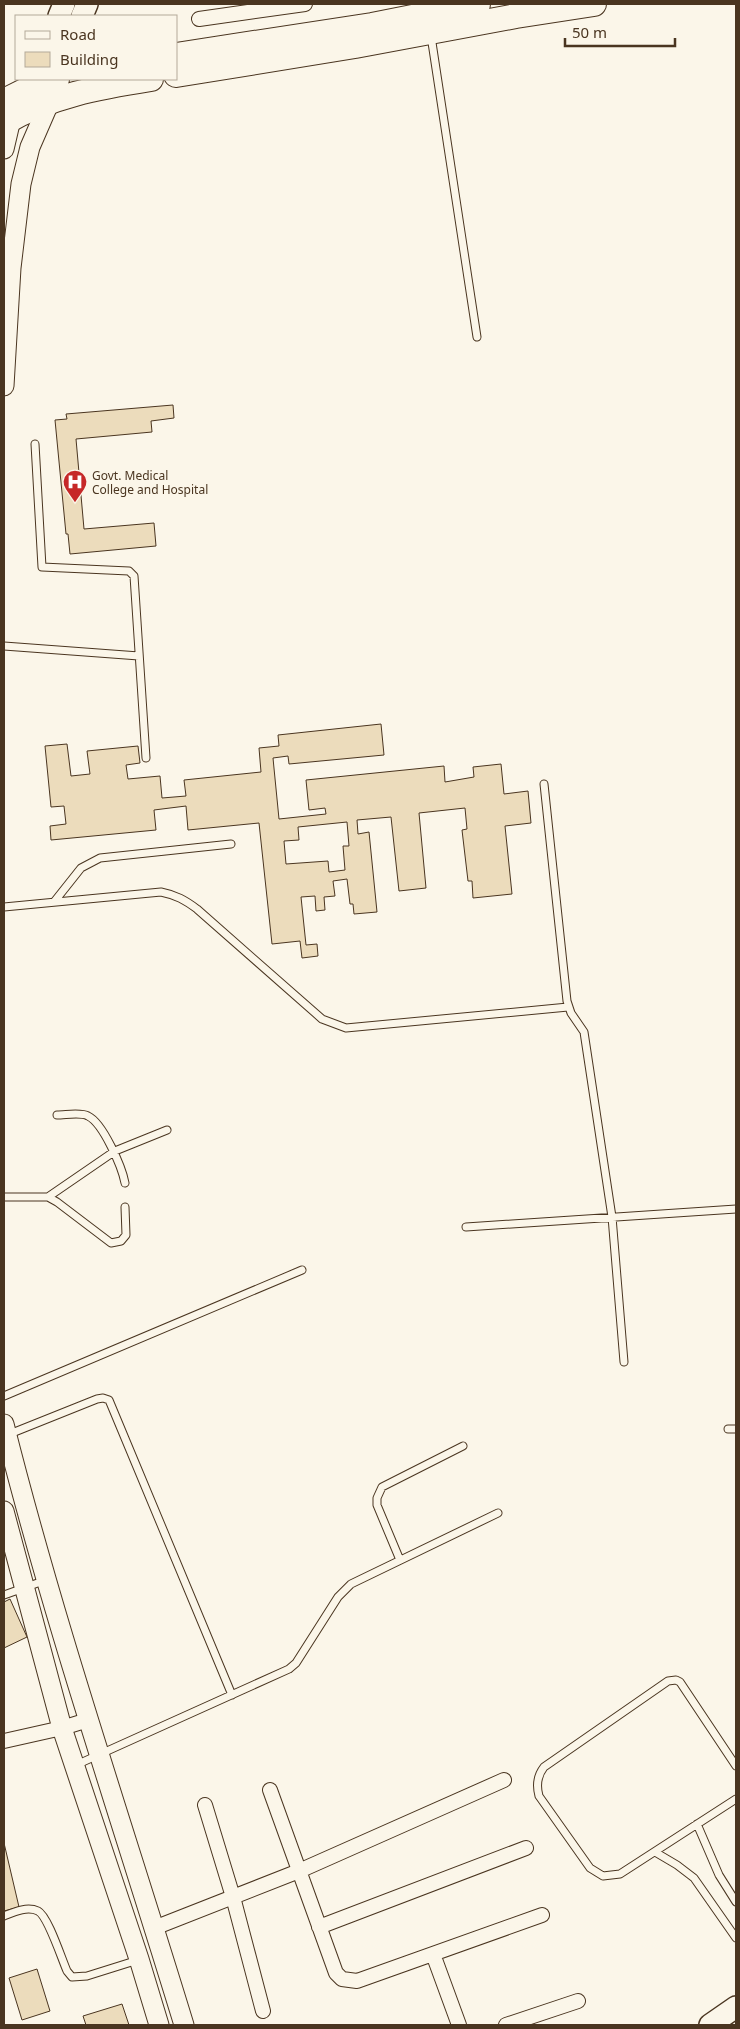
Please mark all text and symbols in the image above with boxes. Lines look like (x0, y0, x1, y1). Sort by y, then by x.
legend (15, 15, 178, 80)
scale bar (565, 15, 675, 47)
text: 50 m (572, 22, 607, 42)
text: Road (60, 24, 96, 44)
text: Building (60, 49, 118, 69)
place label: Govt. Medical College and Hospital (92, 467, 208, 498)
hospital icon: Govt. Medical College and Hospital (62, 469, 88, 503)

